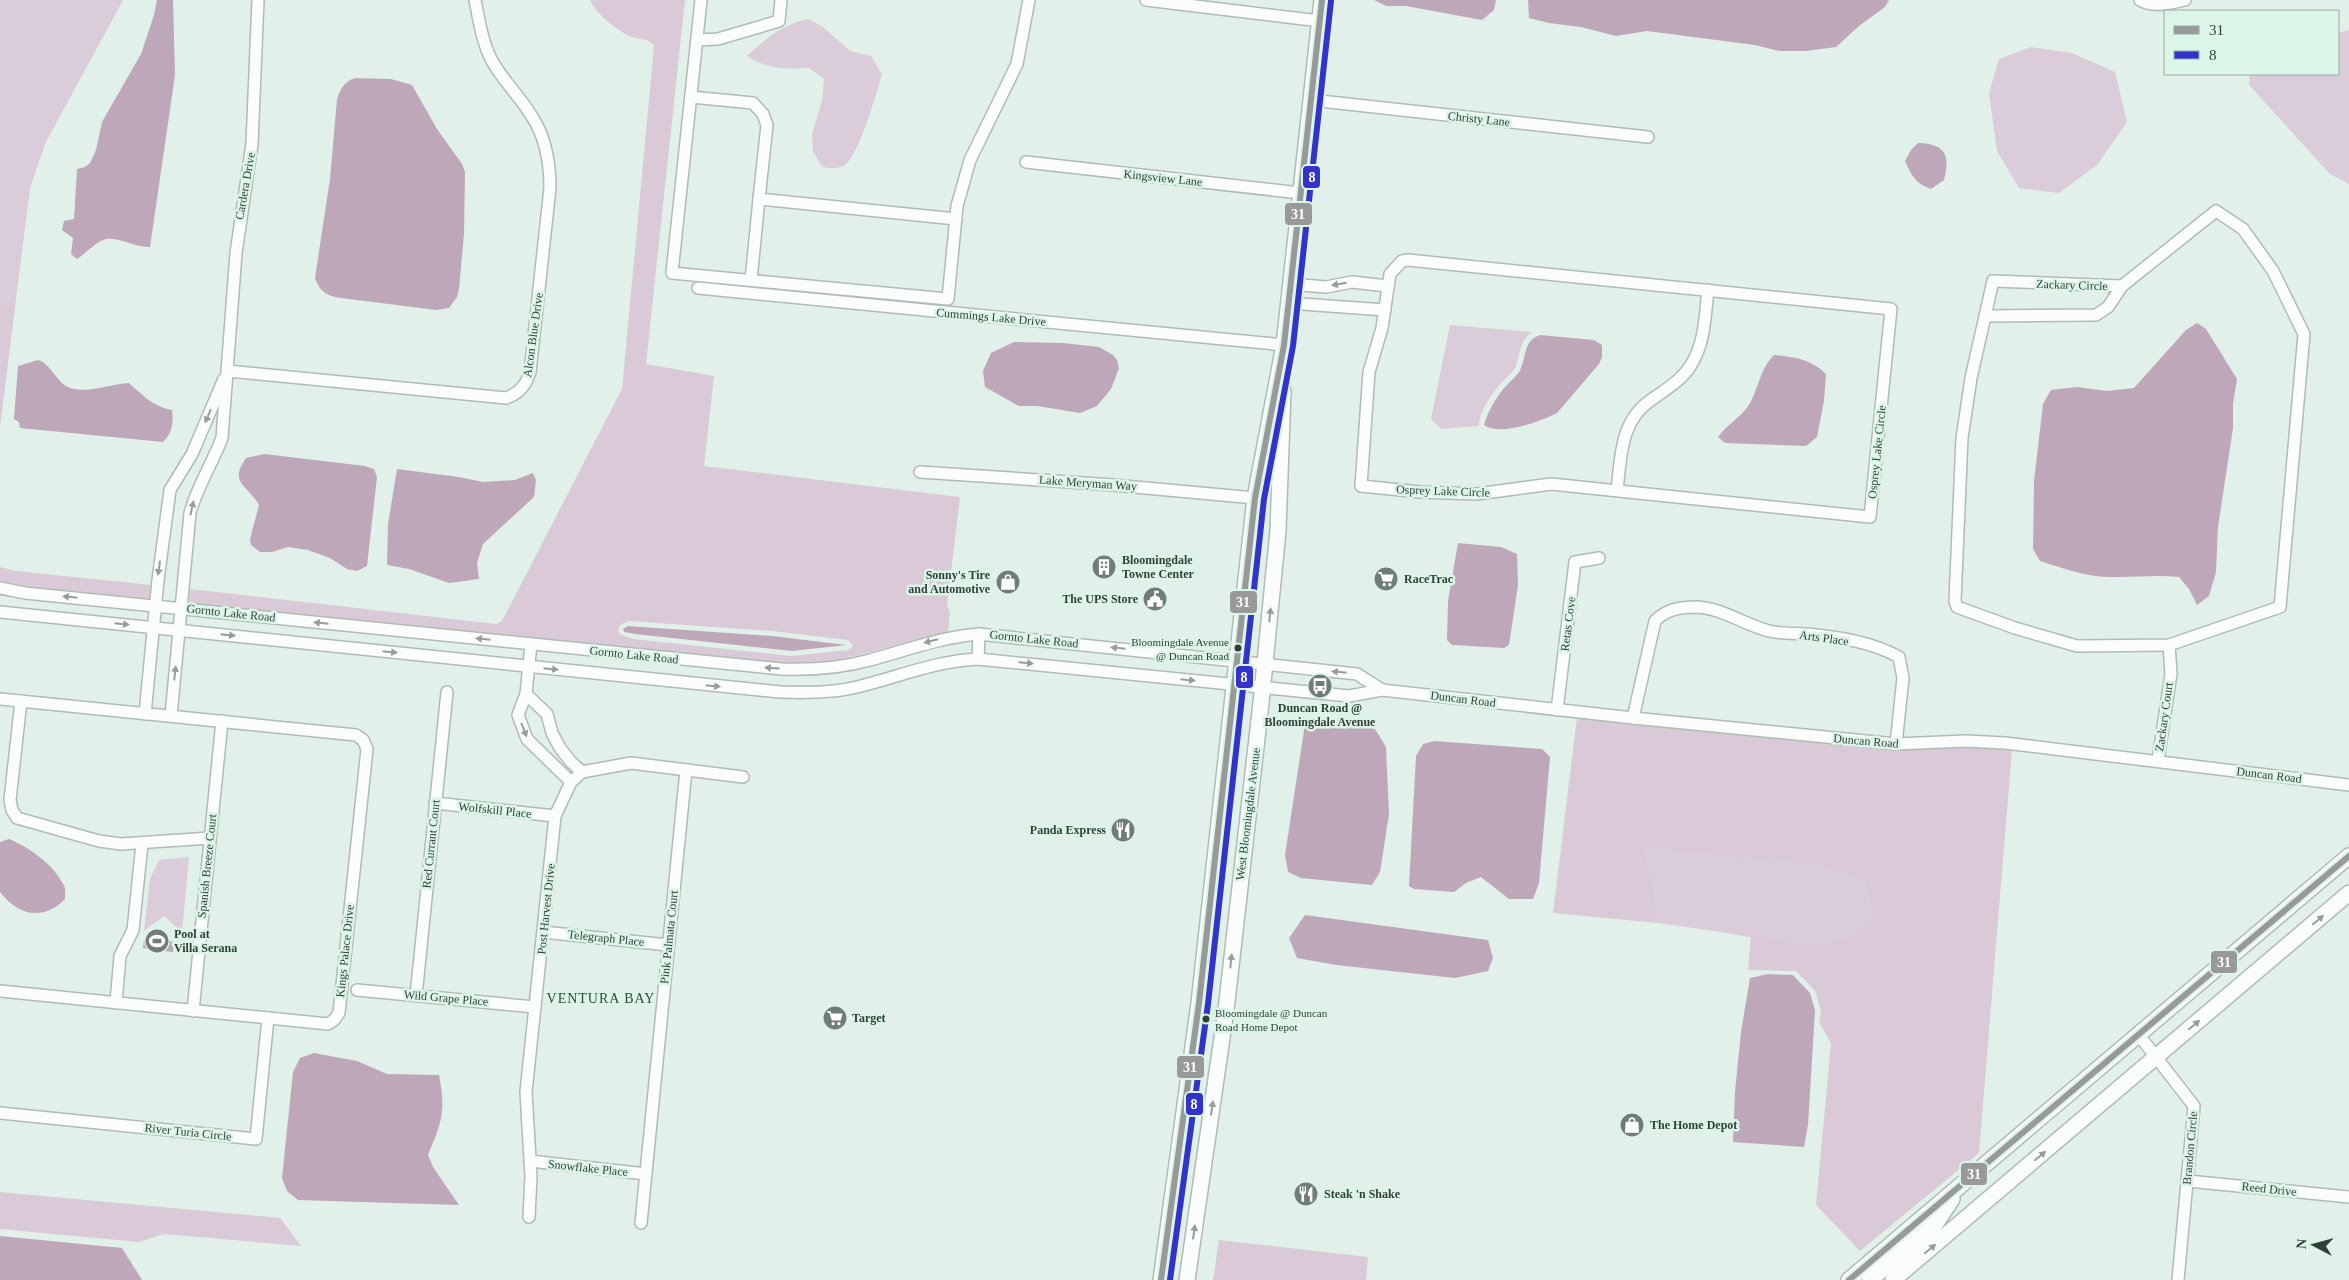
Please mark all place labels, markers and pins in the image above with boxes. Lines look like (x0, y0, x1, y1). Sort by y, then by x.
place label: Bloomingdale Towne Center (1122, 553, 1195, 581)
building icon: Bloomingdale Towne Center (1091, 554, 1117, 580)
supermarket icon: RaceTrac (1373, 566, 1399, 592)
place label: Sonny's Tire and Automotive (908, 568, 991, 596)
shop icon: Sonny's Tire and Automotive (995, 569, 1021, 595)
place label: RaceTrac (1404, 572, 1454, 586)
public building icon: The UPS Store (1142, 586, 1168, 612)
place label: The UPS Store (1062, 592, 1139, 606)
place label: Bloomingdale Avenue @ Duncan Road (1131, 636, 1229, 662)
marker: Bloomingdale Avenue @ Duncan Road (1233, 643, 1243, 653)
bus stop icon: Duncan Road @ Bloomingdale Avenue (1307, 673, 1333, 699)
place label: Duncan Road @ Bloomingdale Avenue (1265, 701, 1376, 729)
restaurant icon: Panda Express (1110, 817, 1136, 843)
place label: Panda Express (1030, 823, 1106, 837)
place label: Pool at Villa Serana (174, 927, 237, 955)
sports icon: Pool at Villa Serana (144, 928, 170, 954)
supermarket icon: Target (822, 1005, 848, 1031)
place label: Bloomingdale @ Duncan Road Home Depot (1215, 1007, 1328, 1033)
place label: Target (852, 1011, 886, 1025)
marker: Bloomingdale @ Duncan Road Home Depot (1201, 1014, 1211, 1024)
shop icon: The Home Depot (1619, 1112, 1645, 1138)
place label: The Home Depot (1650, 1118, 1737, 1132)
restaurant icon: Steak 'n Shake (1293, 1181, 1319, 1207)
place label: Steak 'n Shake (1324, 1187, 1401, 1201)

